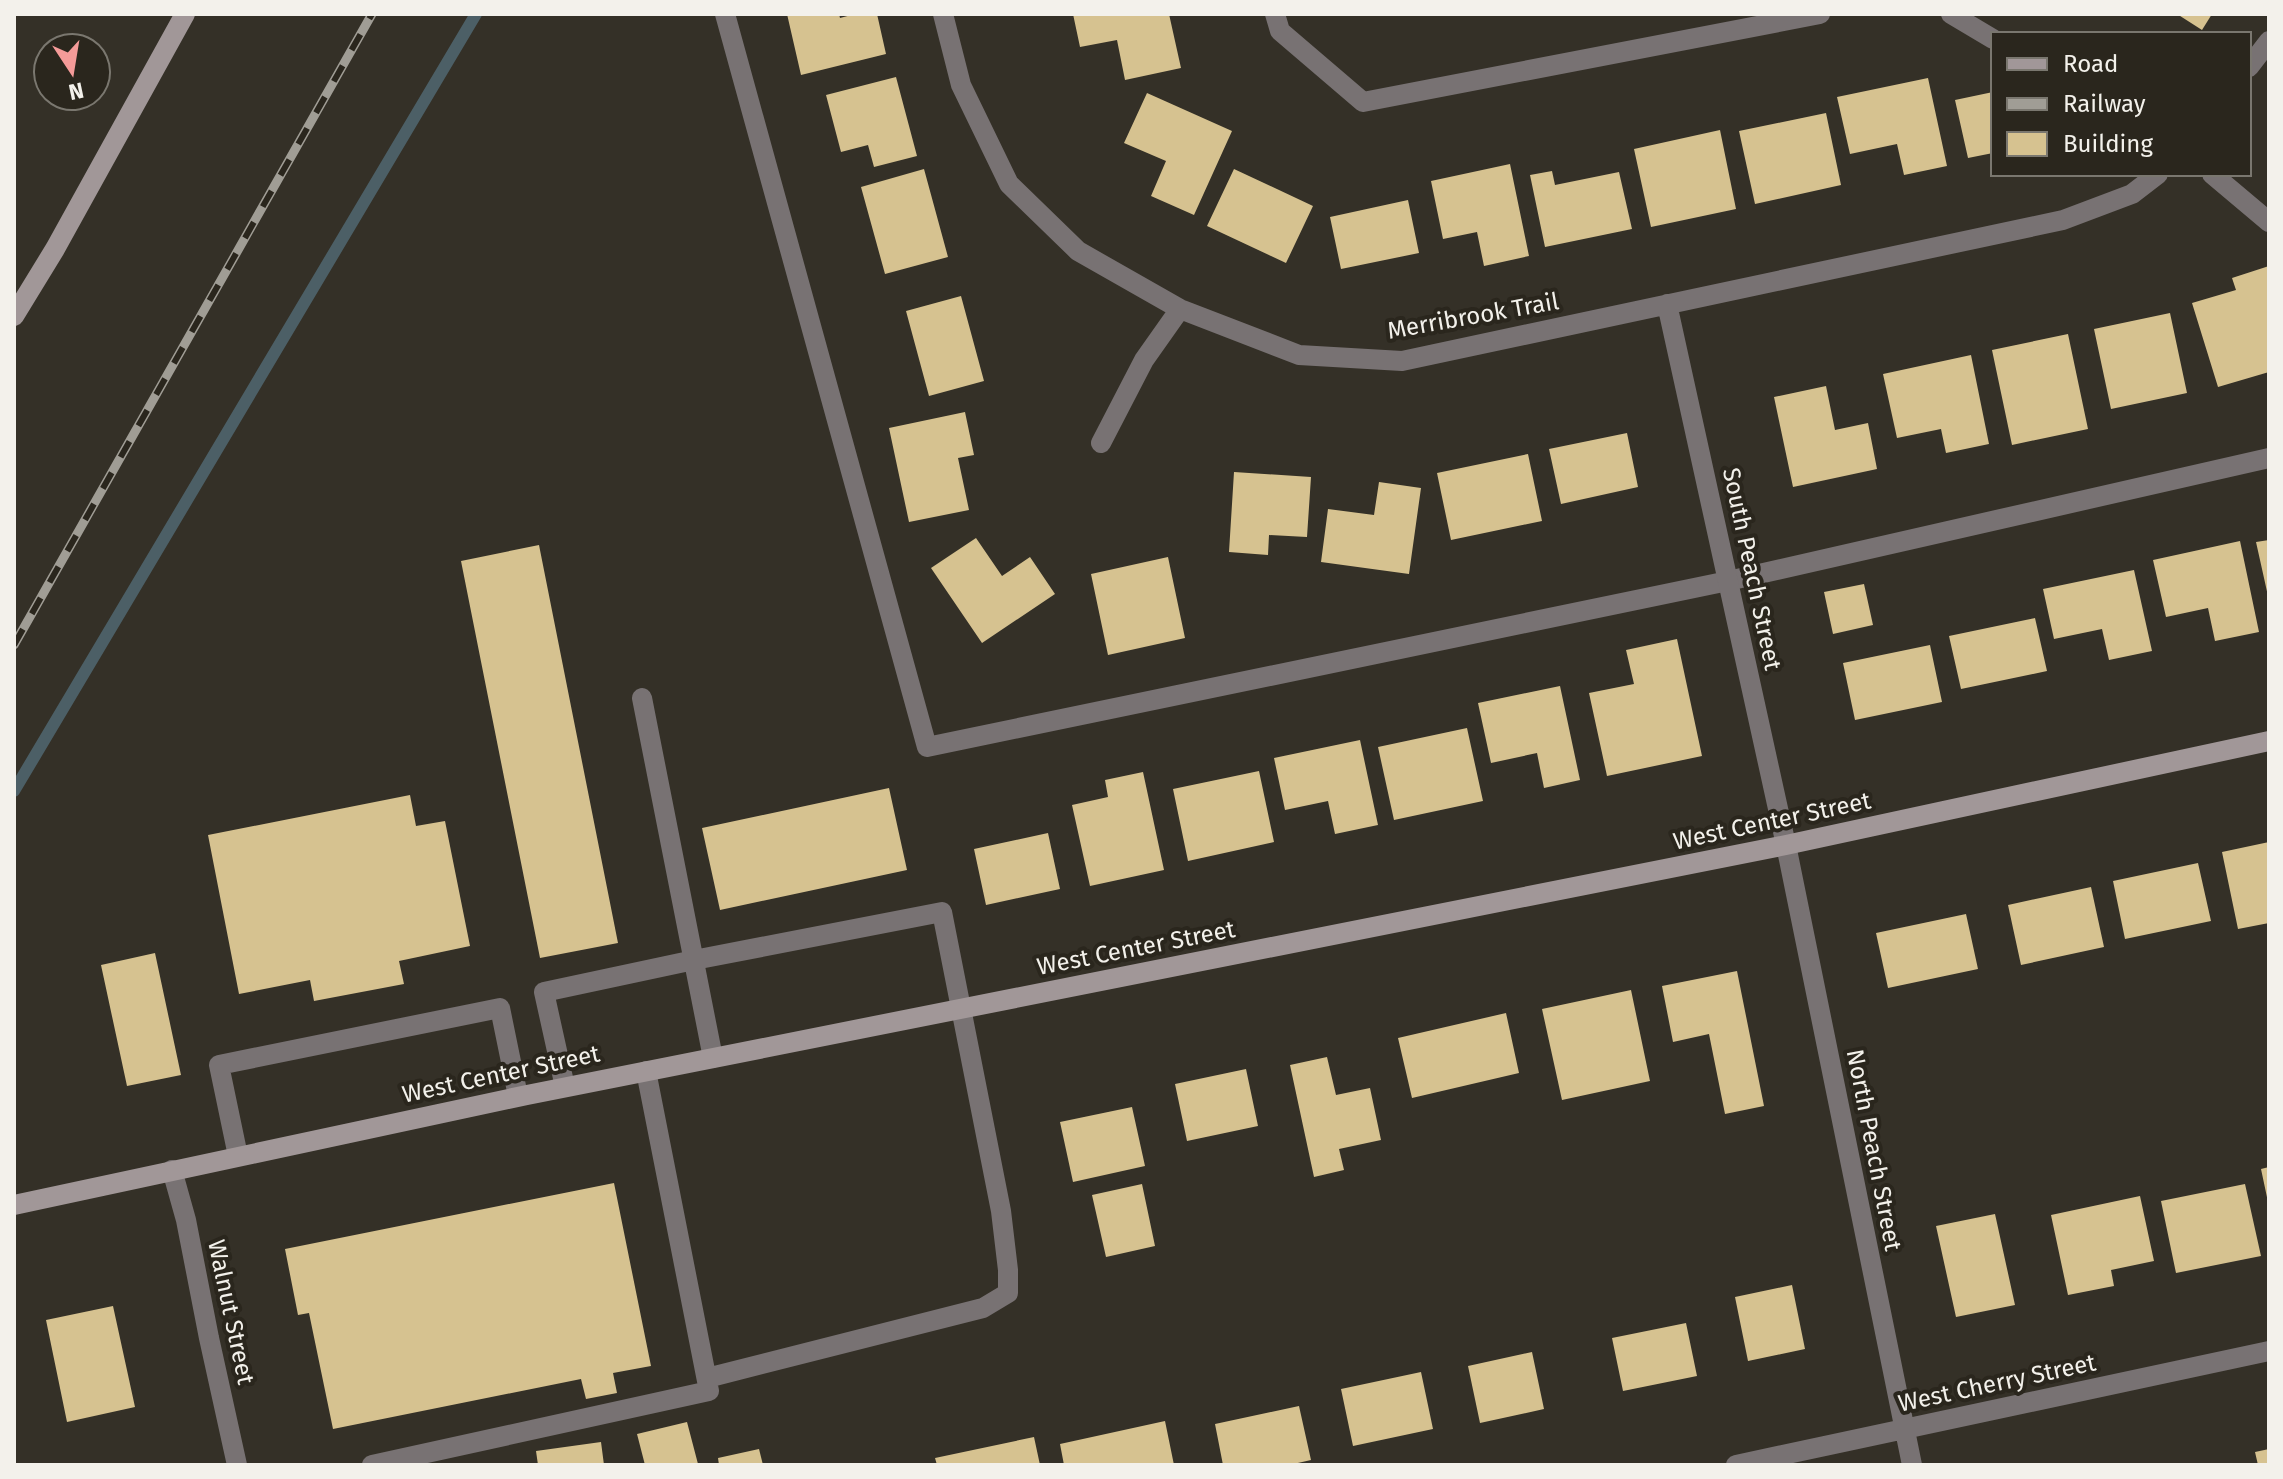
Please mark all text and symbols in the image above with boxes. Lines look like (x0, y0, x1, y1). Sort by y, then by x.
north arrow (32, 32, 112, 112)
legend (1991, 32, 2251, 176)
text: Road (2063, 50, 2118, 78)
text: N (66, 76, 86, 106)
text: Railway (2063, 90, 2146, 118)
text: Building (2063, 130, 2153, 158)
street label: Merribrook Trail (1385, 287, 1561, 345)
street label: South Peach Street (1717, 465, 1787, 673)
street label: West Center Street (1671, 786, 1874, 856)
street label: West Center Street (1035, 915, 1238, 981)
street label: West Center Street (400, 1039, 603, 1109)
street label: North Peach Street (1841, 1047, 1907, 1254)
street label: Walnut Street (202, 1237, 260, 1387)
street label: West Cherry Street (1896, 1348, 2099, 1418)

